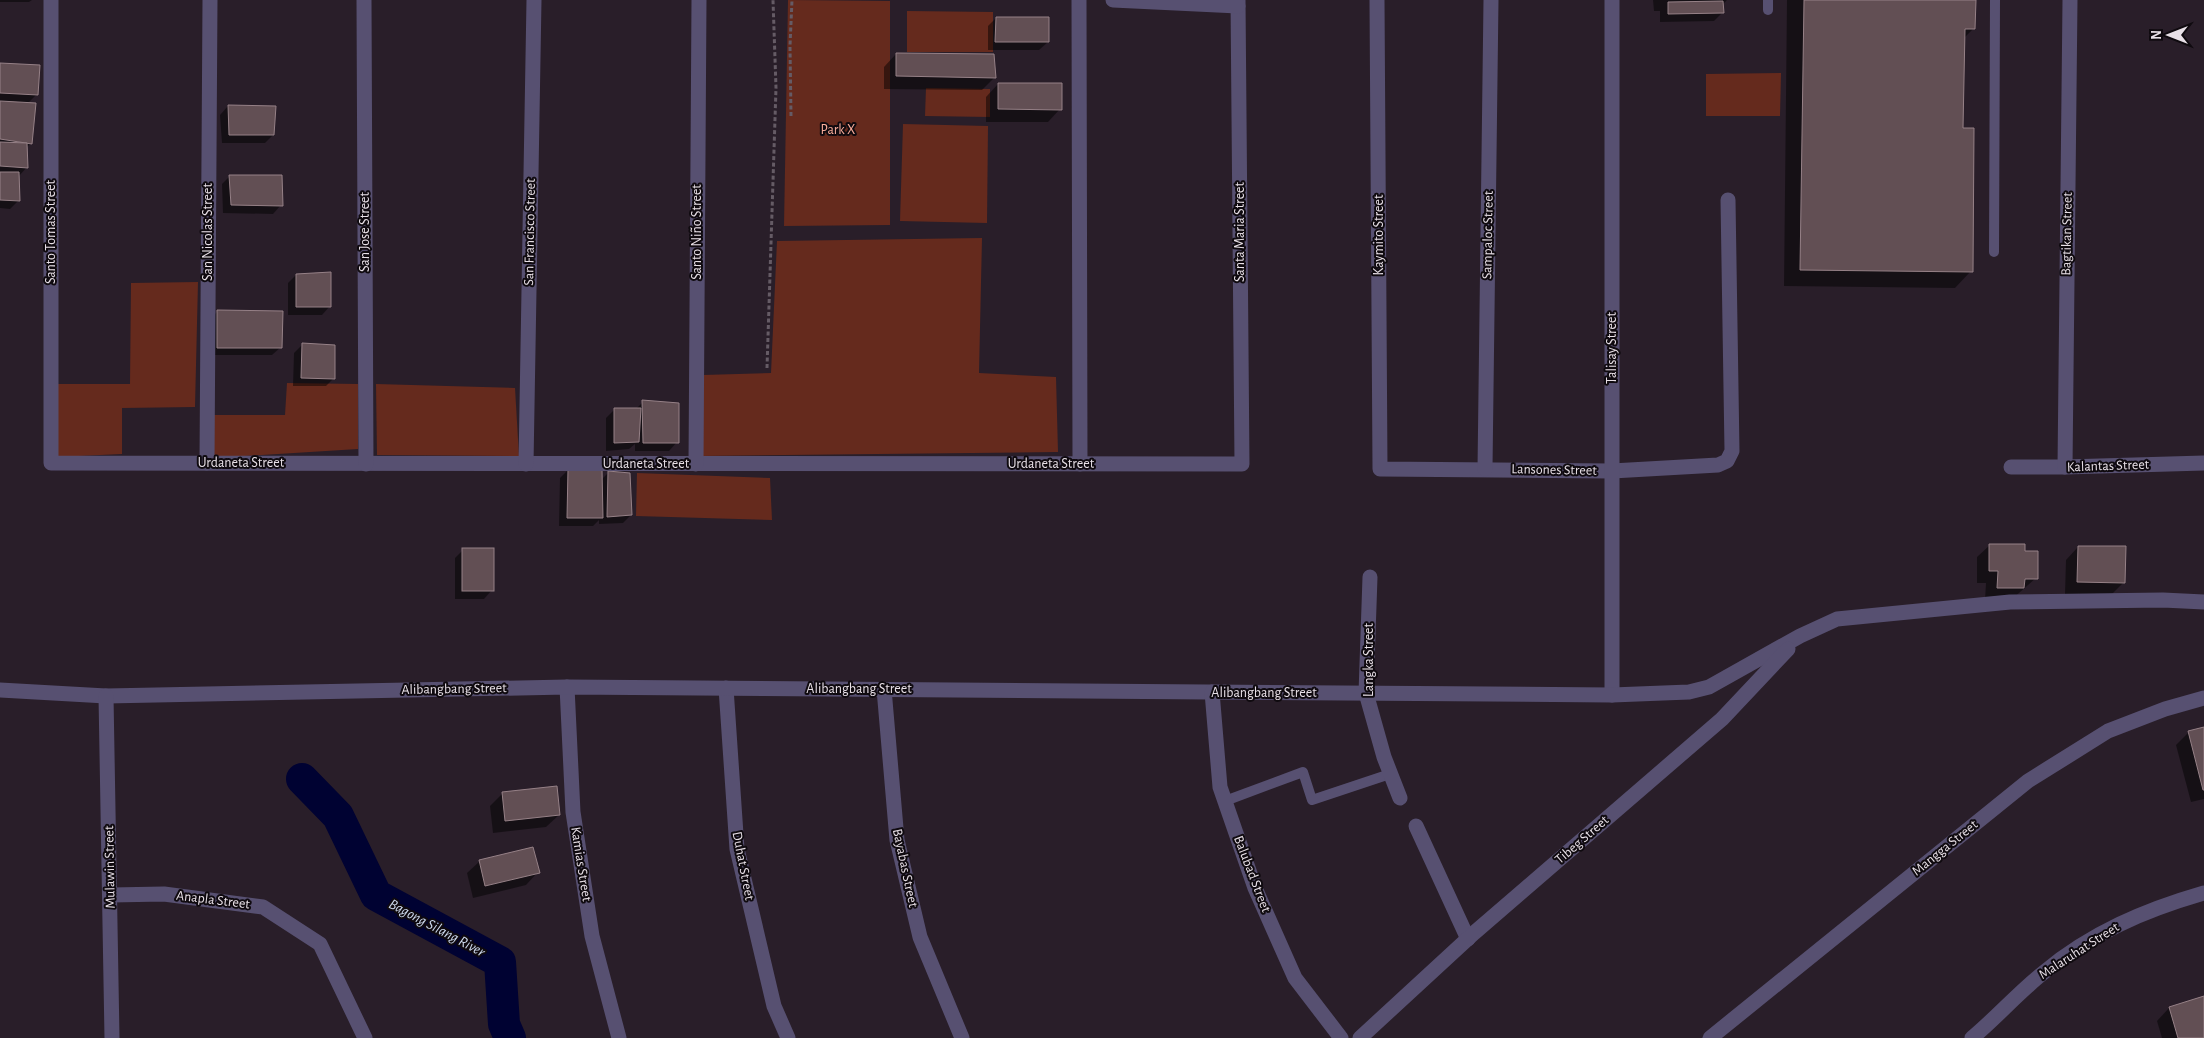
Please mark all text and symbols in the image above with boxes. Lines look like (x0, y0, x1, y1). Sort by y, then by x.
north arrow (2144, 10, 2194, 60)
text: N (2150, 30, 2164, 40)
park label: Park X (821, 123, 855, 137)
street label: San Francisco Street (522, 178, 538, 286)
street label: Santo Tomas Street (44, 179, 58, 284)
street label: Santa Maria Street (1233, 181, 1247, 282)
street label: San Nicolas Street (201, 183, 215, 281)
street label: Santo Niño Street (690, 184, 704, 280)
street label: Sampaloc Street (1480, 190, 1496, 279)
street label: San Jose Street (358, 191, 372, 272)
street label: Bagtikan Street (2059, 192, 2075, 276)
street label: Kaymito Street (1372, 194, 1386, 275)
street label: Talisay Street (1605, 311, 1619, 384)
street label: Urdaneta Street (198, 456, 285, 470)
street label: Urdaneta Street (603, 457, 690, 471)
street label: Urdaneta Street (1008, 457, 1095, 471)
street label: Kalantas Street (2067, 458, 2150, 474)
street label: Lansones Street (1511, 462, 1597, 478)
street label: Langka Street (1362, 622, 1376, 697)
street label: Alibangbang Street (401, 681, 507, 697)
street label: Alibangbang Street (806, 682, 912, 696)
street label: Alibangbang Street (1211, 686, 1317, 700)
street label: Tibeg Street (1553, 813, 1612, 867)
street label: Mangga Street (1910, 817, 1981, 879)
street label: Mulawin Street (102, 825, 118, 909)
street label: Kamias Street (568, 826, 594, 903)
street label: Bayabas Street (890, 827, 920, 909)
street label: Duhat Street (729, 830, 757, 902)
street label: Balubad Street (1231, 834, 1273, 915)
street label: Anapla Street (175, 889, 251, 912)
water label: Bagong Silang River (386, 896, 489, 960)
street label: Malaruhat Street (2036, 920, 2122, 982)

